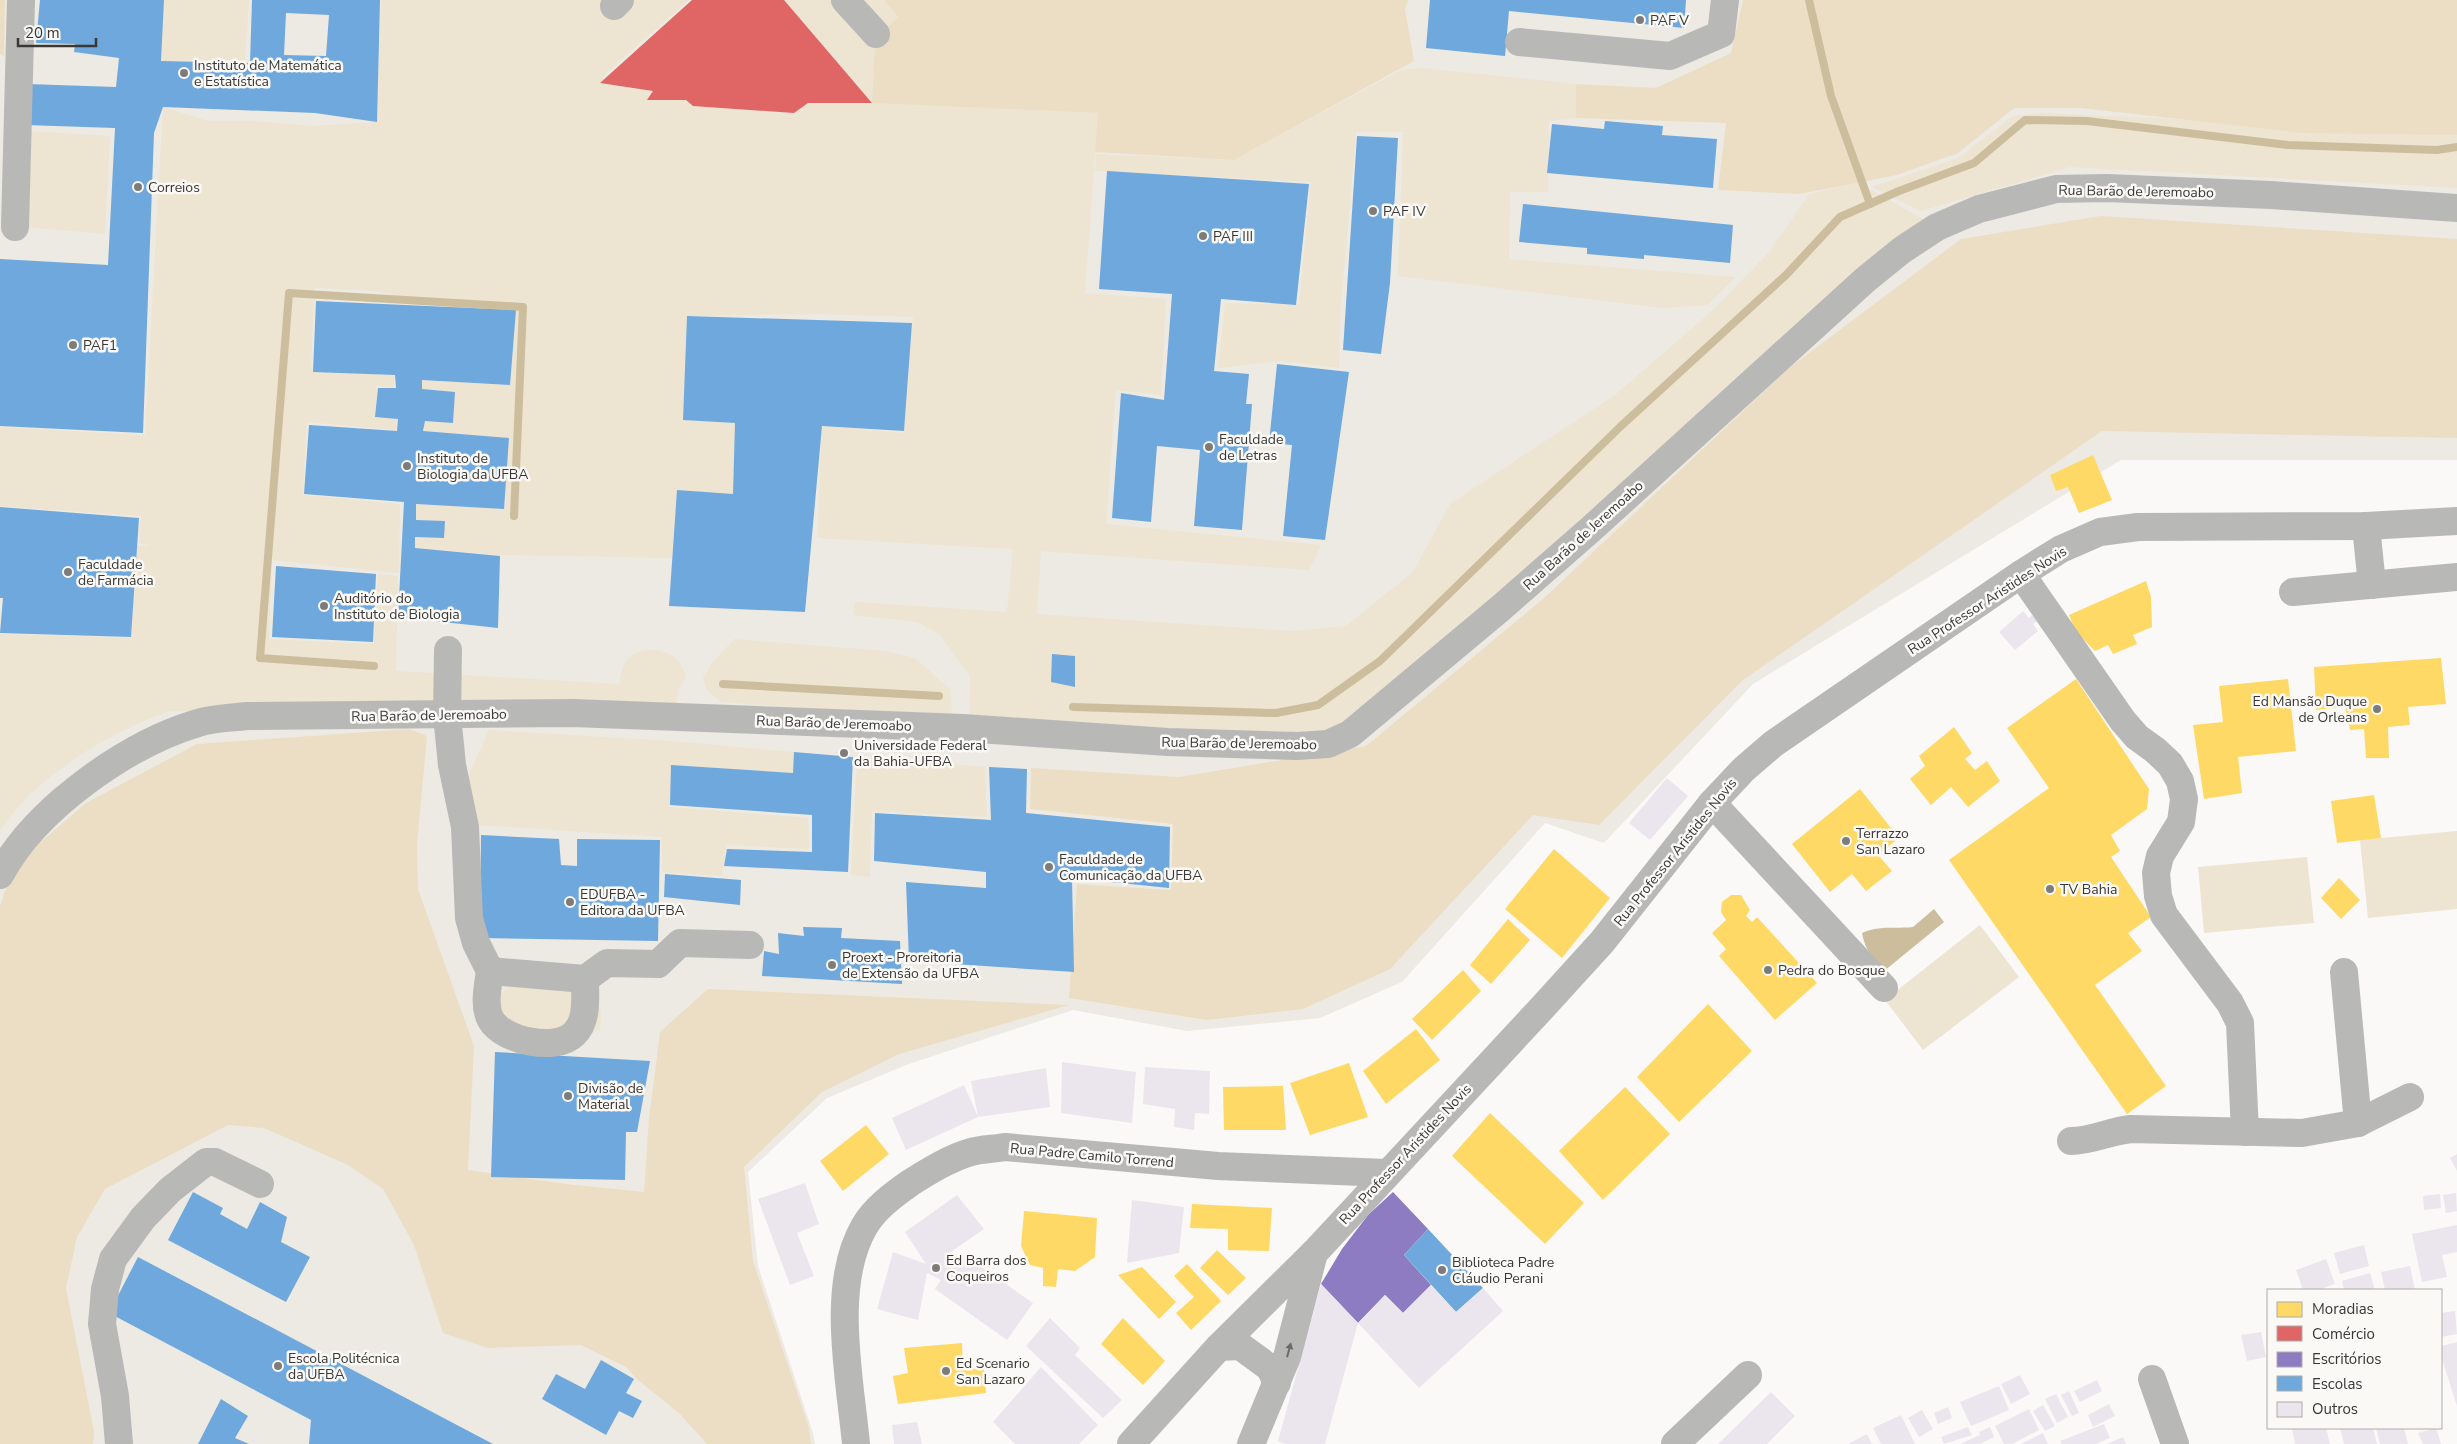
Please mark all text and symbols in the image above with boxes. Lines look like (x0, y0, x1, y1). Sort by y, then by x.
place label: PAF V (1650, 11, 1689, 30)
marker: PAF V (1634, 14, 1646, 26)
scale bar (18, 15, 95, 47)
text: 20 m (25, 23, 60, 43)
place label: Instituto de Matemática e Estatística (194, 56, 342, 91)
marker: Instituto de Matemática e Estatística (178, 67, 190, 79)
place label: Correios (148, 178, 200, 197)
marker: Correios (132, 181, 144, 193)
street label: Rua Barão de Jeremoabo (2058, 181, 2214, 202)
place label: PAF IV (1383, 202, 1426, 221)
marker: PAF IV (1367, 205, 1379, 217)
place label: PAF III (1213, 227, 1253, 246)
marker: PAF III (1197, 230, 1209, 242)
place label: PAF1 (83, 336, 117, 355)
marker: PAF1 (67, 339, 79, 351)
place label: Faculdade de Letras (1219, 430, 1283, 465)
marker: Faculdade de Letras (1203, 441, 1215, 453)
place label: Instituto de Biologia da UFBA (417, 449, 528, 484)
marker: Instituto de Biologia da UFBA (401, 460, 413, 472)
street label: Rua Barão de Jeremoabo (1519, 476, 1648, 594)
street label: Rua Professor Aristides Novis (1904, 542, 2071, 659)
place label: Faculdade de Farmácia (78, 555, 154, 590)
marker: Faculdade de Farmácia (62, 566, 74, 578)
place label: Auditório do Instituto de Biologia (334, 589, 460, 624)
marker: Auditório do Instituto de Biologia (318, 600, 330, 612)
place label: Ed Mansão Duque de Orleans (2253, 692, 2367, 727)
marker: Ed Mansão Duque de Orleans (2371, 703, 2383, 715)
street label: Rua Barão de Jeremoabo (351, 705, 507, 726)
street label: Rua Barão de Jeremoabo (756, 711, 912, 736)
street label: Rua Barão de Jeremoabo (1161, 733, 1317, 754)
place label: Universidade Federal da Bahia-UFBA (854, 736, 987, 771)
marker: Universidade Federal da Bahia-UFBA (838, 747, 850, 759)
street label: Rua Professor Aristides Novis (1610, 774, 1741, 931)
place label: Terrazzo San Lazaro (1856, 824, 1925, 859)
marker: Terrazzo San Lazaro (1840, 835, 1852, 847)
place label: Faculdade de Comunicação da UFBA (1059, 850, 1202, 885)
marker: Faculdade de Comunicação da UFBA (1043, 861, 1055, 873)
place label: TV Bahia (2060, 880, 2117, 899)
marker: TV Bahia (2044, 883, 2056, 895)
place label: EDUFBA - Editora da UFBA (580, 885, 685, 920)
marker: EDUFBA - Editora da UFBA (564, 896, 576, 908)
place label: Proext - Proreitoria de Extensão da UFBA (842, 948, 979, 983)
marker: Proext - Proreitoria de Extensão da UFBA (826, 959, 838, 971)
place label: Pedra do Bosque (1778, 961, 1885, 980)
marker: Pedra do Bosque (1762, 964, 1774, 976)
place label: Divisão de Material (578, 1079, 643, 1114)
street label: Rua Professor Aristides Novis (1335, 1080, 1476, 1229)
marker: Divisão de Material (562, 1090, 574, 1102)
street label: Rua Padre Camilo Torrend (1009, 1139, 1175, 1172)
place label: Ed Barra dos Coqueiros (946, 1251, 1027, 1286)
place label: Biblioteca Padre Cláudio Perani (1452, 1253, 1554, 1288)
marker: Ed Barra dos Coqueiros (930, 1262, 942, 1274)
marker: Biblioteca Padre Cláudio Perani (1436, 1264, 1448, 1276)
legend (2267, 1289, 2442, 1429)
text: Moradias (2312, 1299, 2374, 1319)
text: Comércio (2312, 1324, 2375, 1344)
one-way arrow (1285, 1343, 1293, 1358)
place label: Escola Politécnica da UFBA (288, 1349, 400, 1384)
text: Escritórios (2312, 1349, 2382, 1369)
place label: Ed Scenario San Lazaro (956, 1354, 1030, 1389)
marker: Escola Politécnica da UFBA (272, 1360, 284, 1372)
marker: Ed Scenario San Lazaro (940, 1365, 952, 1377)
text: Escolas (2312, 1374, 2363, 1394)
text: Outros (2312, 1399, 2358, 1419)

